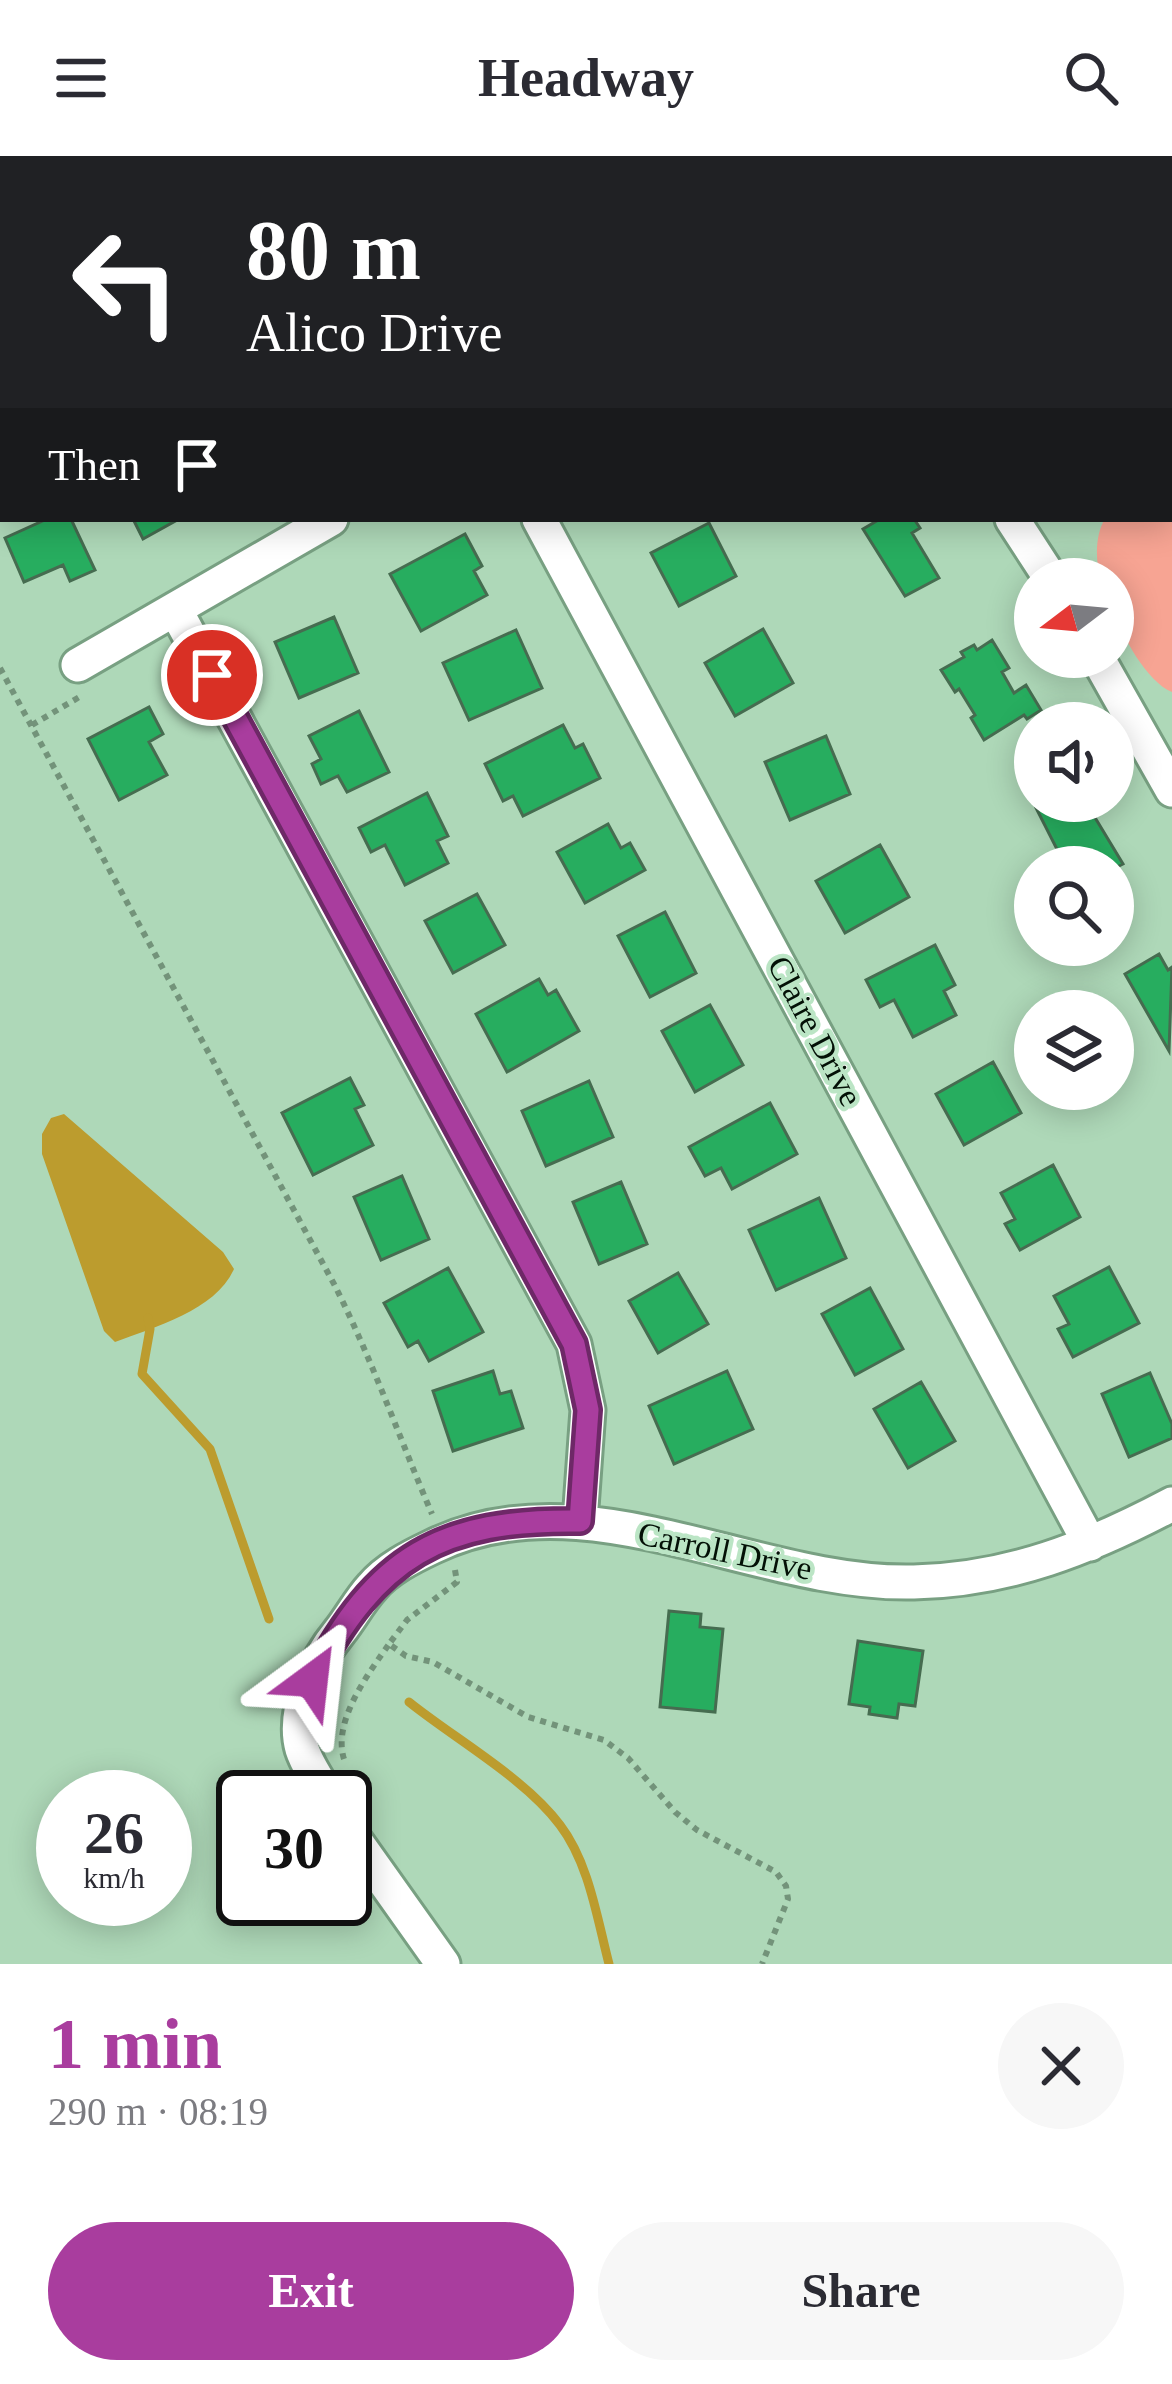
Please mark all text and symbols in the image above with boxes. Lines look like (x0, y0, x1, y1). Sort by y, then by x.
icon: menu (48, 45, 114, 111)
icon: search (1058, 45, 1124, 111)
text: Headway (478, 48, 694, 108)
icon: left (48, 204, 204, 360)
text: 80 m (246, 204, 421, 297)
text: Alico Drive (246, 303, 502, 363)
icon: arrive (164, 432, 230, 498)
text: Then (48, 440, 140, 490)
north arrow (1014, 558, 1134, 678)
map controls (1014, 558, 1134, 1110)
pin (161, 624, 263, 726)
icon: arrive (179, 642, 245, 708)
button: sound (1014, 702, 1134, 822)
button: search (1014, 846, 1134, 966)
street label: Claire Drive (761, 950, 869, 1112)
button: layers (1014, 990, 1134, 1110)
street label: Carroll Drive (635, 1515, 815, 1587)
position arrow (249, 1617, 375, 1743)
speed limit sign: 30 (216, 1770, 372, 1926)
text: 26 (84, 1800, 144, 1866)
text: km/h (83, 1861, 145, 1894)
button: close (998, 2003, 1124, 2129)
text: 1 min (48, 2004, 222, 2084)
text: 290 m · 08:19 (48, 2090, 268, 2133)
button: Exit (48, 2222, 574, 2360)
button: Share (598, 2222, 1124, 2360)

